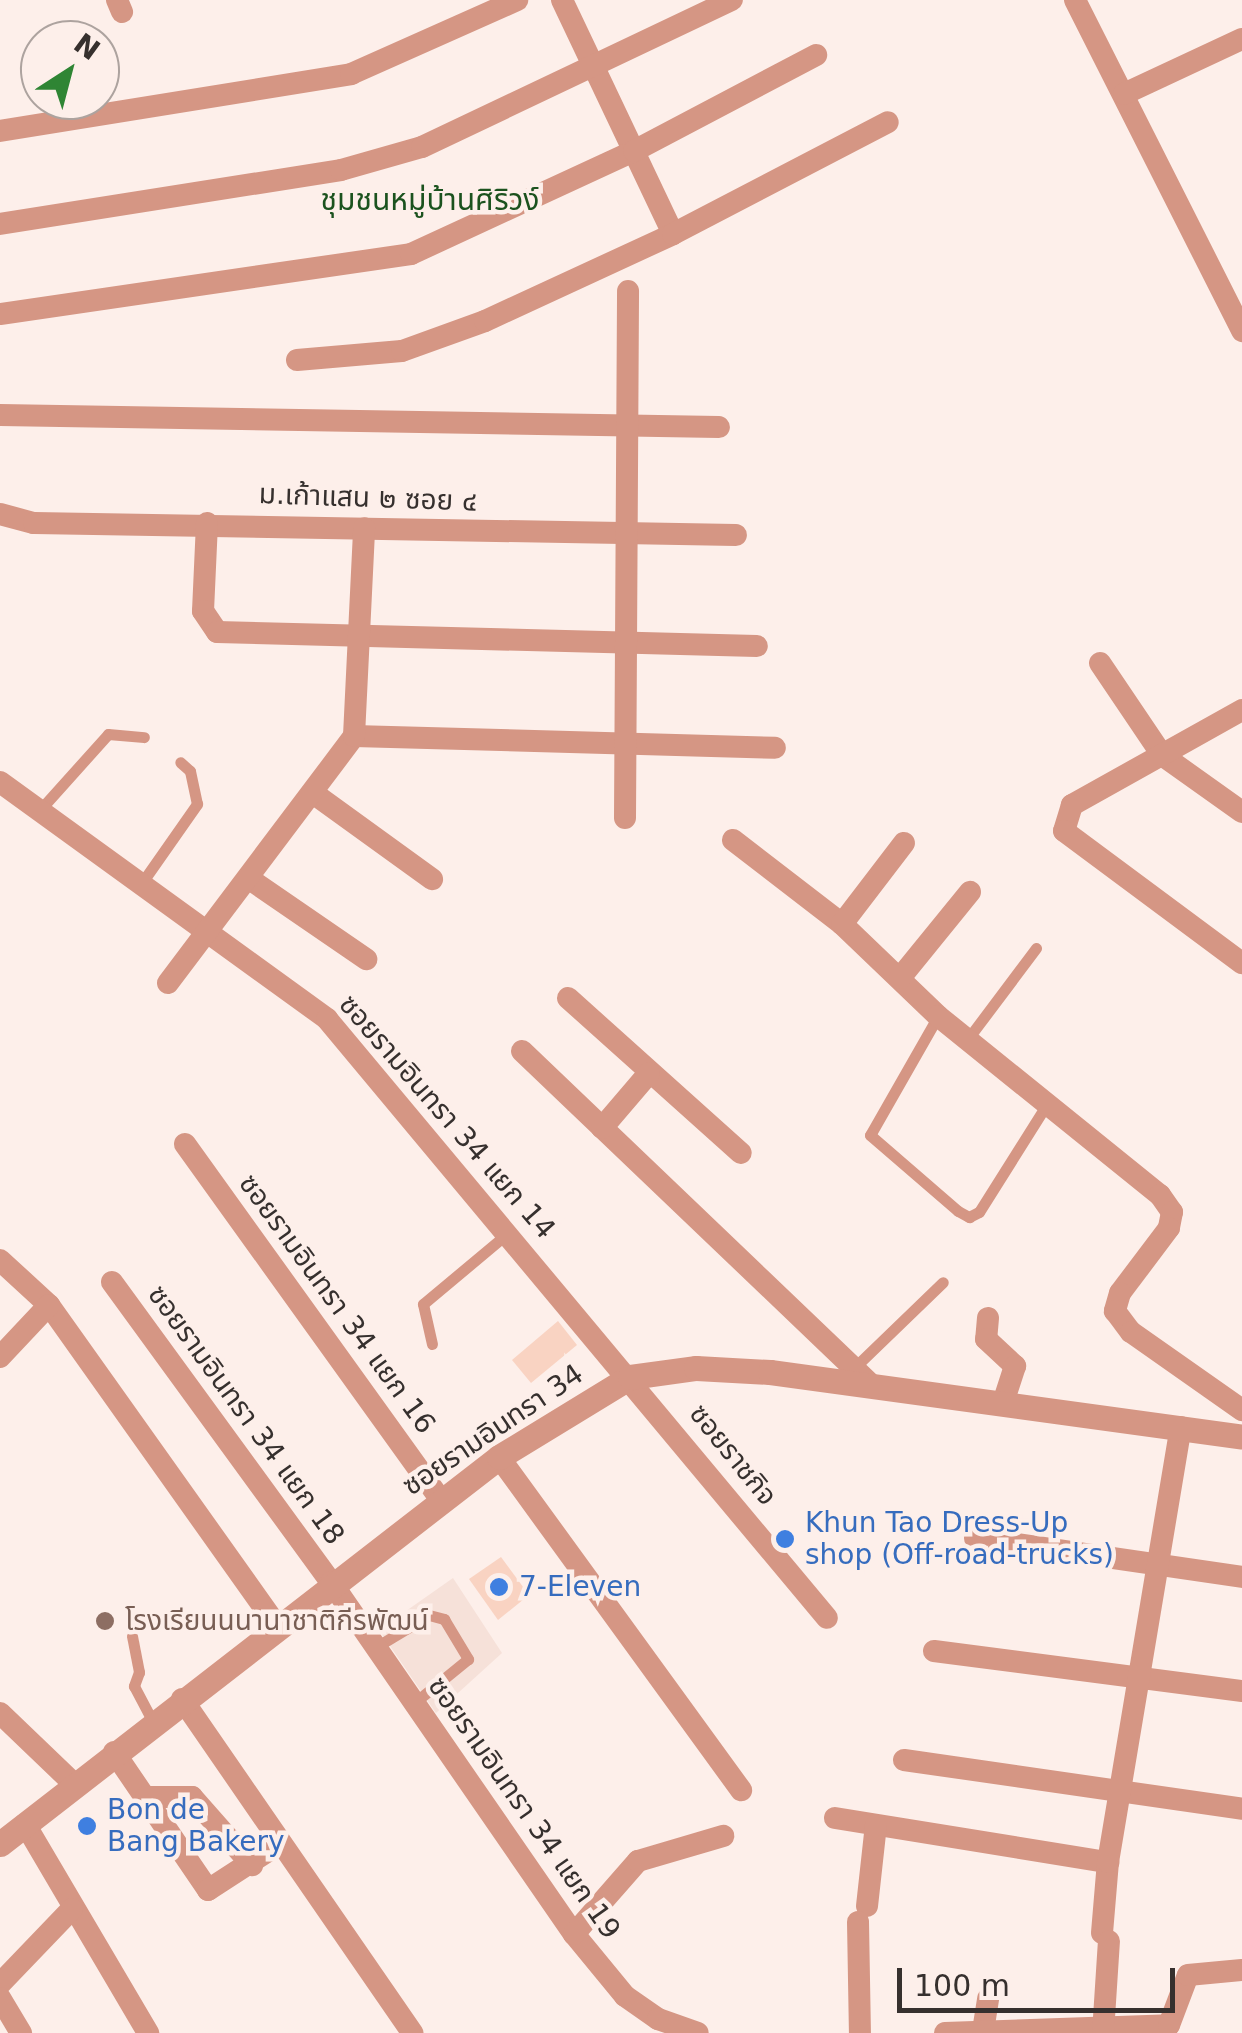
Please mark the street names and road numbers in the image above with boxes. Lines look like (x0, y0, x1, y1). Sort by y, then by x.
street label: ม.เก้าแสน ๒ ซอย ๔ (258, 477, 478, 519)
street label: ซอยรามอินทรา 34 แยก 14 (332, 988, 562, 1246)
street label: ซอยรามอินทรา 34 แยก 16 (232, 1168, 442, 1440)
street label: ซอยรามอินทรา 34 แยก 18 (141, 1279, 351, 1551)
street label: ซอยรามอินทรา 34 (396, 1357, 590, 1503)
street label: ซอยราชกิจ (682, 1398, 784, 1512)
street label: ซอยรามอินทรา 34 แยก 19 (421, 1670, 627, 1946)

